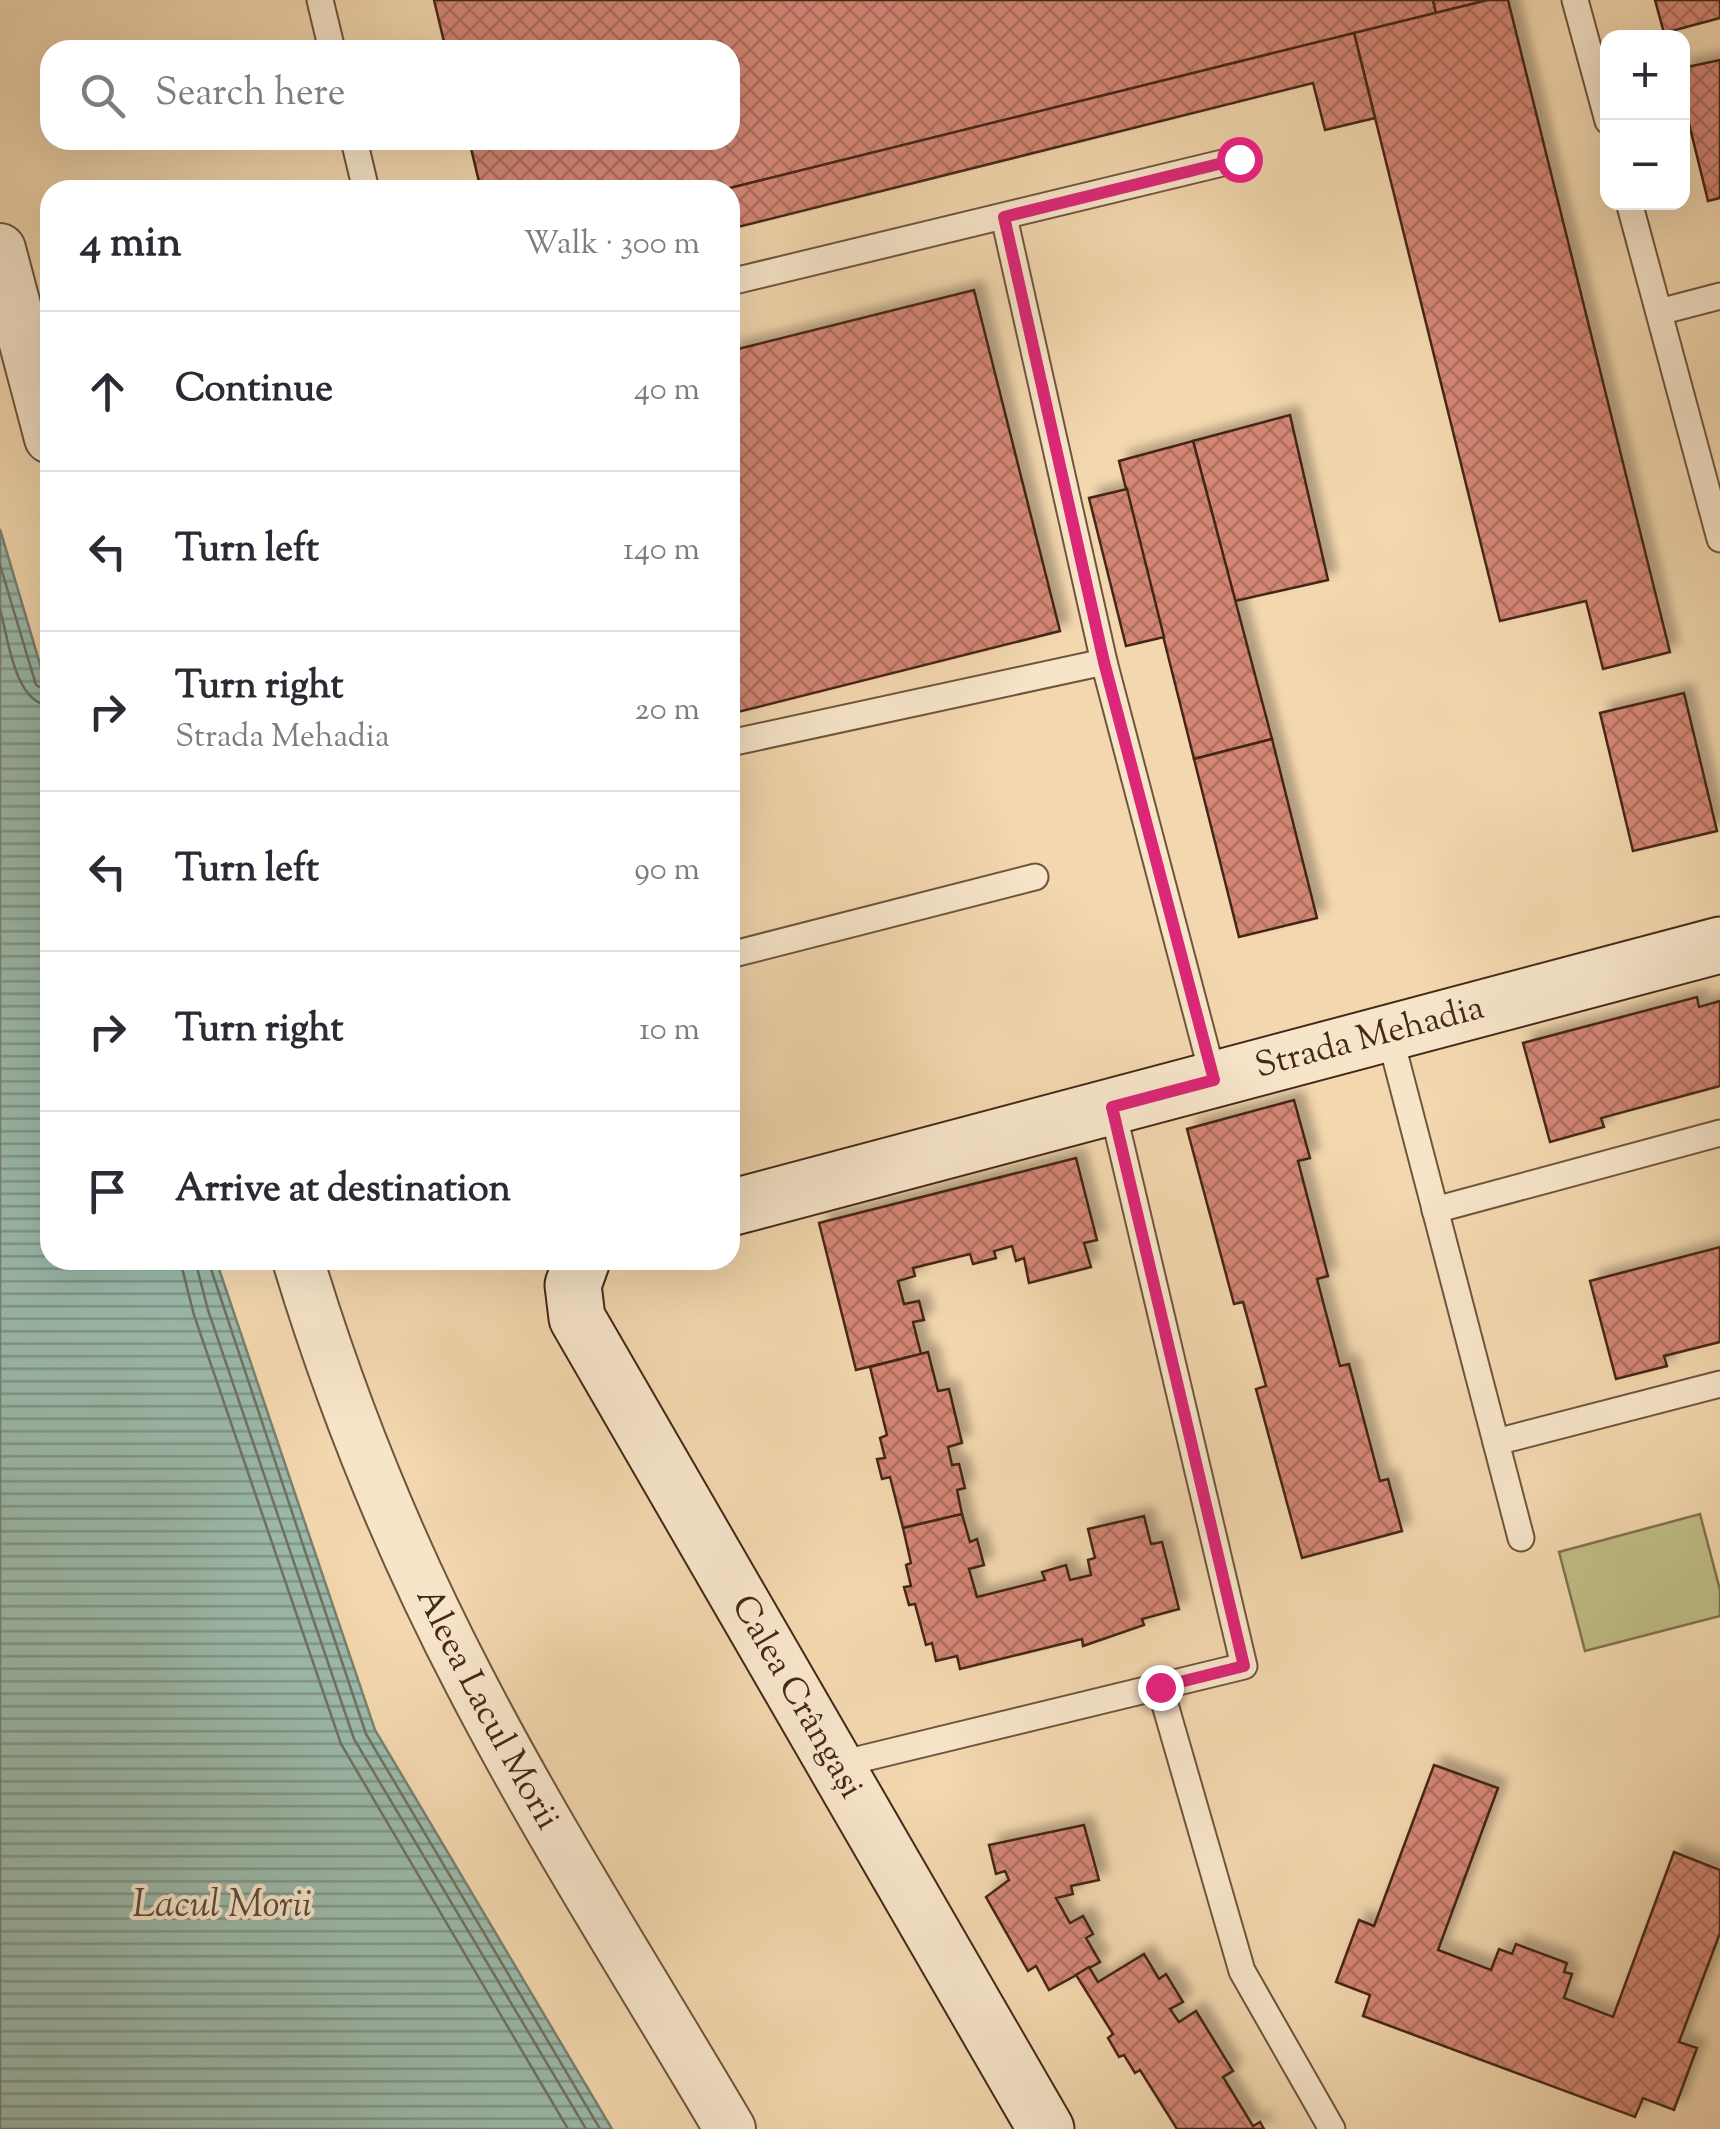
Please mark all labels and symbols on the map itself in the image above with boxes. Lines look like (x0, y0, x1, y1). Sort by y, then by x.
route start (1217, 137, 1263, 183)
street label: Strada Mehadia (1250, 983, 1490, 1093)
street label: Aleea Lacul Morii (402, 1579, 572, 1840)
street label: Calea Crângași (717, 1586, 875, 1809)
route end (1138, 1665, 1184, 1711)
water label: Lacul Morii (132, 1880, 312, 1934)

